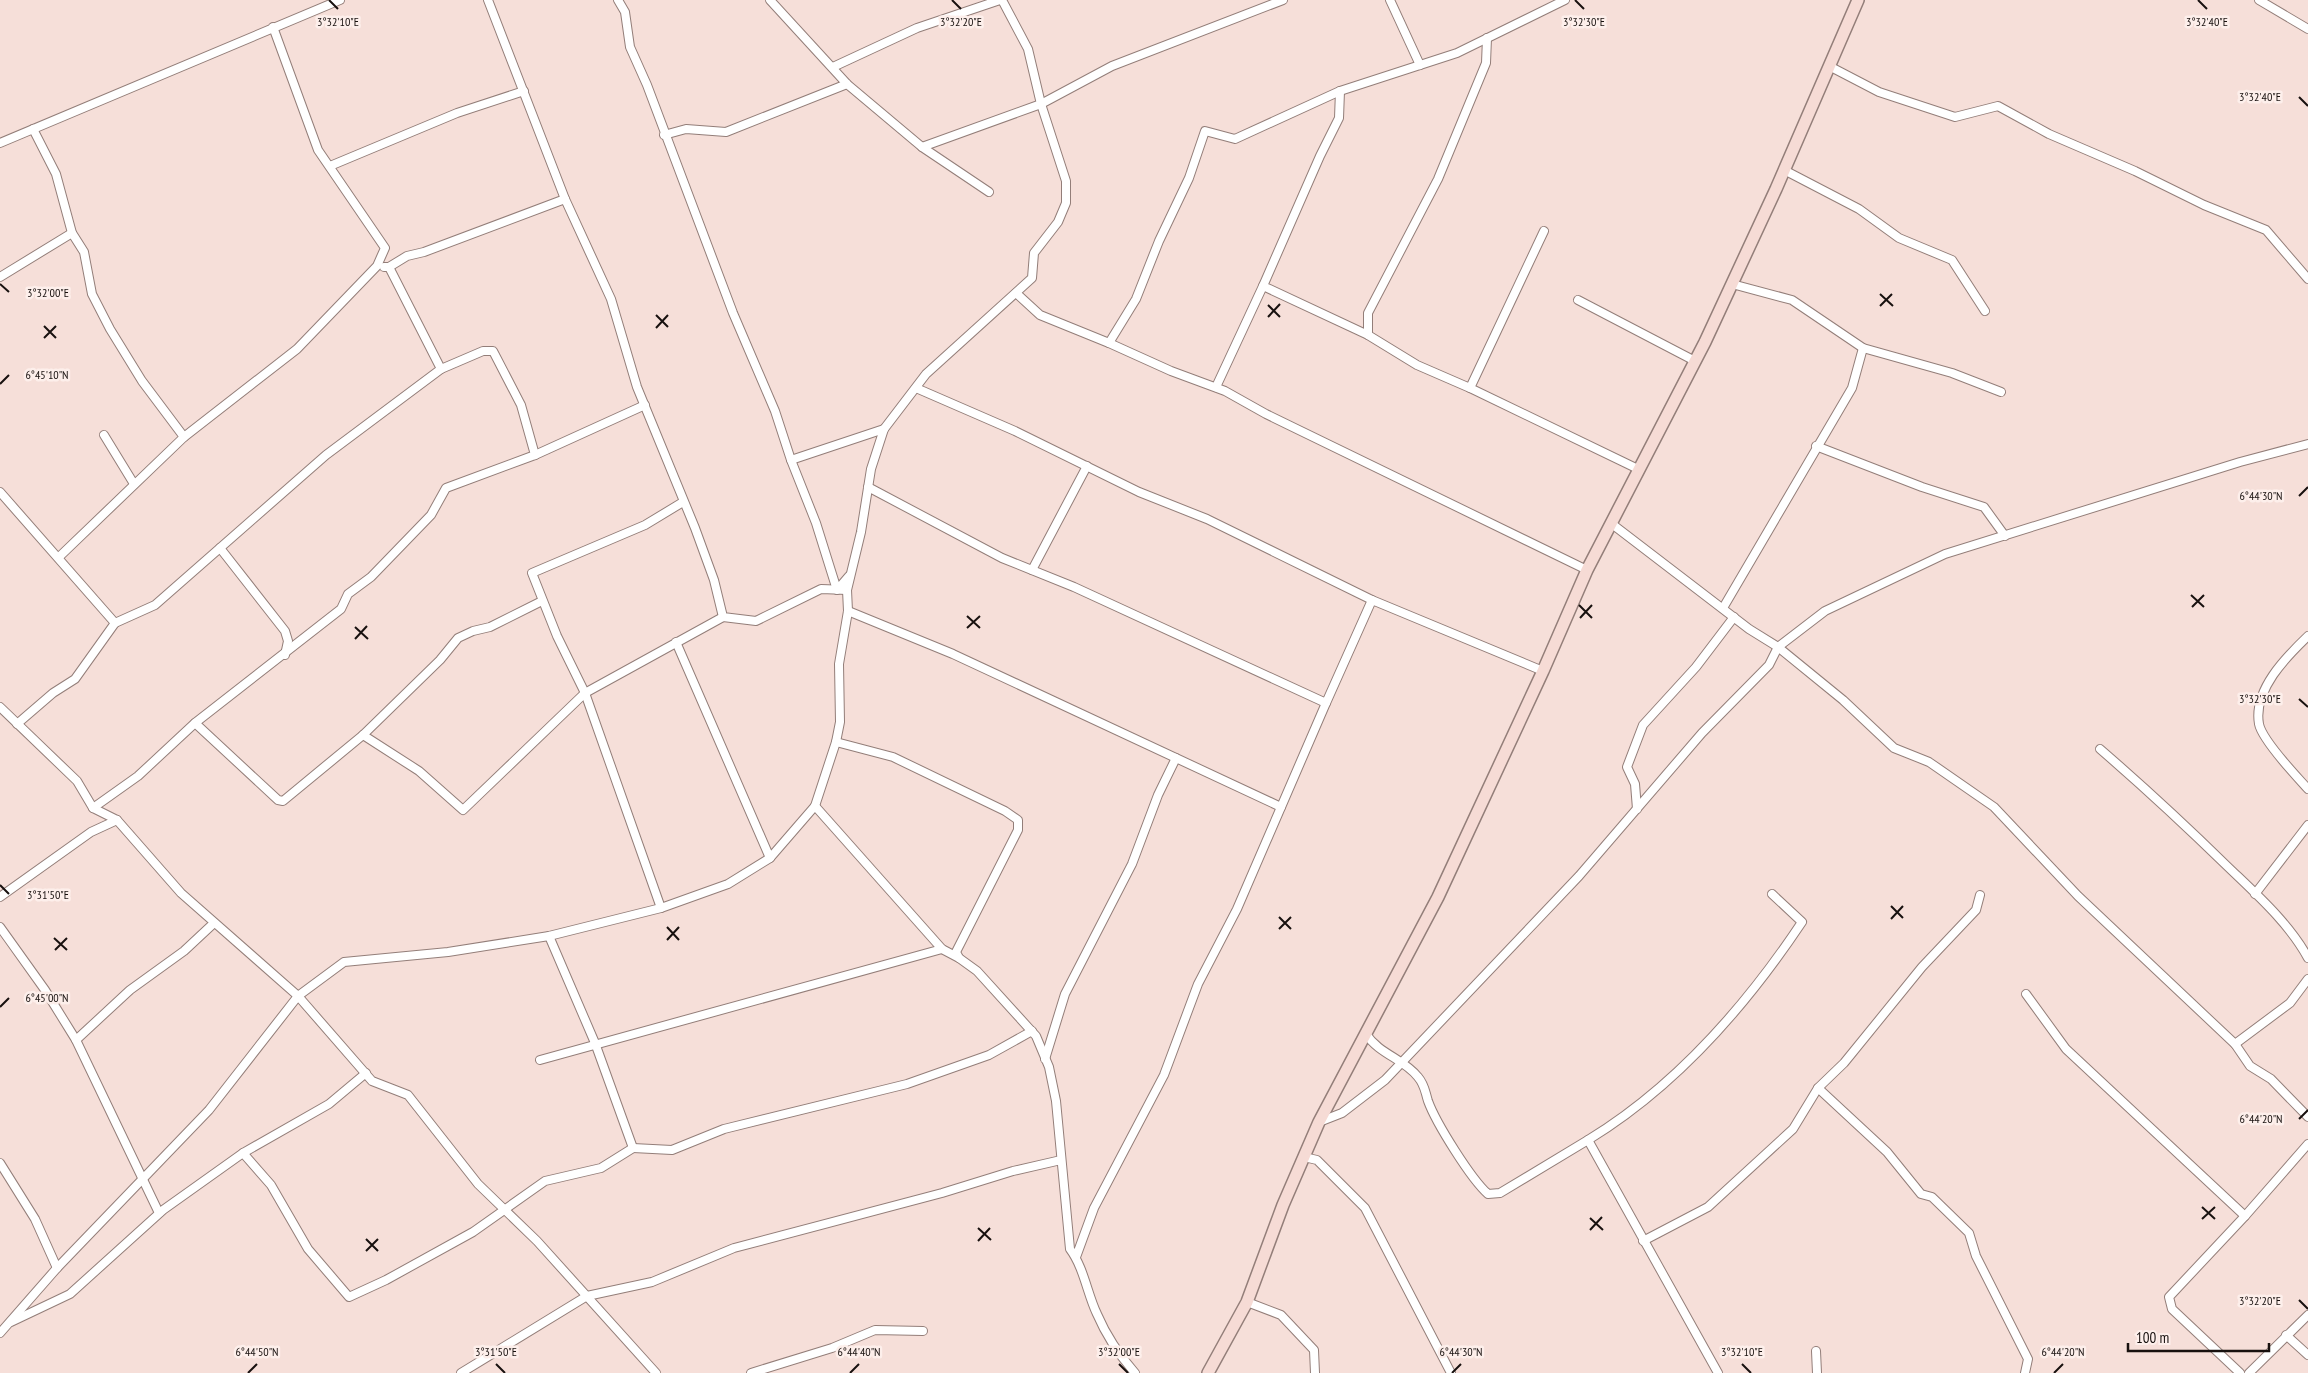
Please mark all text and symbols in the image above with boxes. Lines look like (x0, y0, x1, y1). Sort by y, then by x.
text: 3°32'10"E (317, 14, 359, 29)
text: 3°32'20"E (940, 14, 982, 29)
text: 3°32'30"E (1563, 14, 1605, 29)
text: 3°32'40"E (2186, 14, 2228, 29)
text: 3°32'40"E (2239, 89, 2281, 104)
text: 3°32'00"E (27, 285, 69, 300)
text: 6°45'10"N (25, 367, 69, 382)
text: 6°44'30"N (2239, 488, 2283, 503)
text: 3°32'30"E (2239, 691, 2281, 706)
text: 3°31'50"E (27, 887, 69, 902)
text: 6°45'00"N (25, 990, 69, 1005)
text: 6°44'20"N (2239, 1111, 2283, 1126)
text: 3°32'20"E (2239, 1293, 2281, 1308)
scale bar (2128, 1320, 2269, 1352)
text: 100 m (2136, 1328, 2169, 1347)
text: 6°44'50"N (235, 1344, 279, 1359)
text: 3°31'50"E (475, 1344, 517, 1359)
text: 6°44'40"N (837, 1344, 881, 1359)
text: 3°32'00"E (1098, 1344, 1140, 1359)
text: 6°44'30"N (1439, 1344, 1483, 1359)
text: 3°32'10"E (1721, 1344, 1763, 1359)
text: 6°44'20"N (2041, 1344, 2085, 1359)

